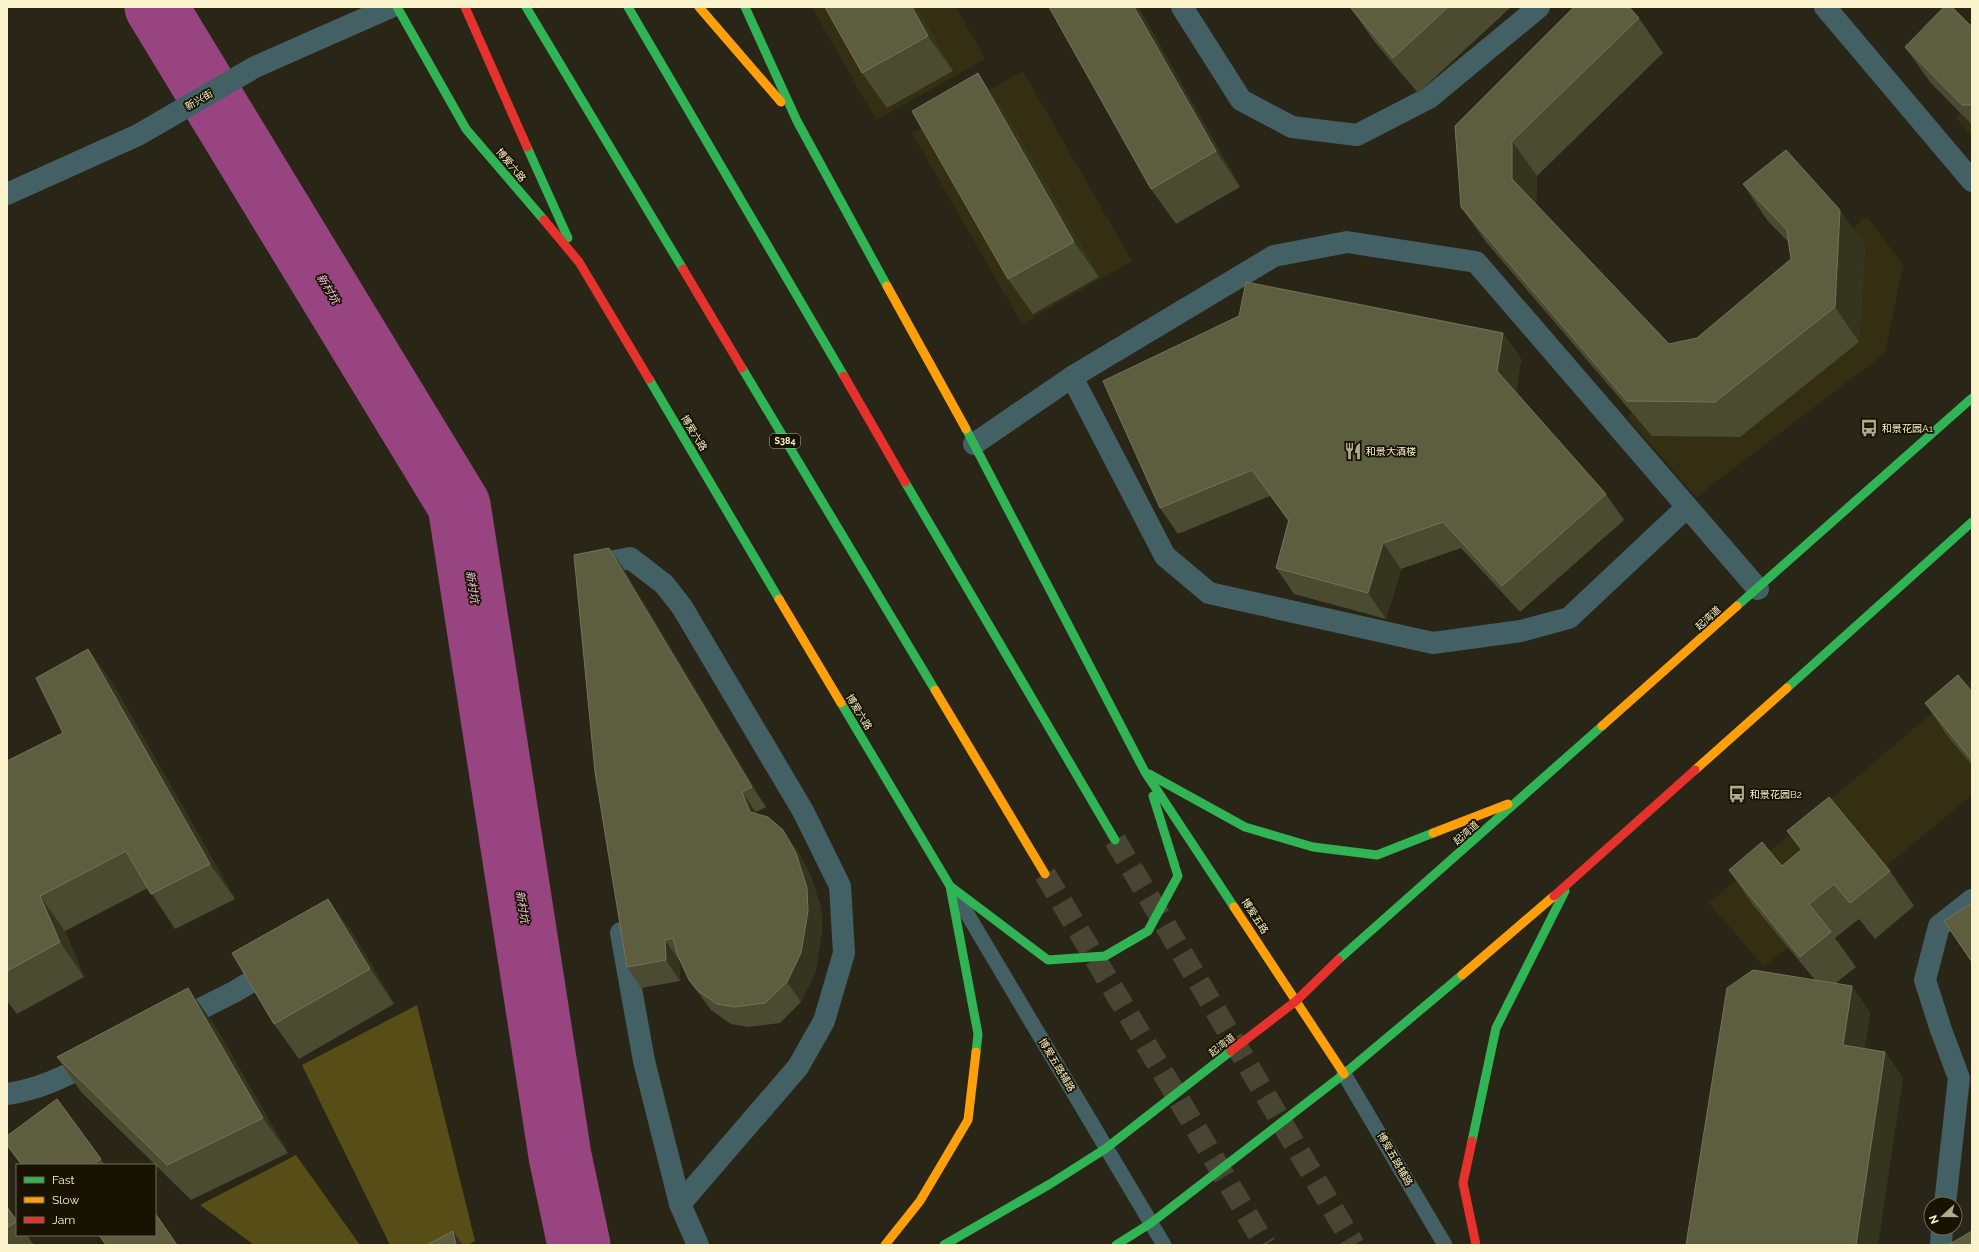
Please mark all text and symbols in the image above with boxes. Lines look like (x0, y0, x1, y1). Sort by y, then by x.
street label: 新兴街 (183, 88, 215, 112)
street label: 博爱六路 (494, 146, 528, 184)
water label: 新村坑 (314, 272, 343, 308)
street label: 博爱六路 (679, 413, 709, 453)
bus stop icon: 和景花园A1 (1859, 418, 1879, 438)
place label: 和景花园A1 (1882, 423, 1934, 434)
road number: S384 (770, 434, 800, 448)
restaurant icon: 和景大酒楼 (1343, 441, 1363, 461)
place label: 和景大酒楼 (1366, 446, 1416, 457)
water label: 新村坑 (463, 570, 481, 606)
street label: 起湾道 (1693, 604, 1723, 632)
street label: 博爱六路 (844, 692, 874, 732)
bus stop icon: 和景花园B2 (1727, 784, 1747, 804)
place label: 和景花园B2 (1750, 789, 1802, 800)
street label: 起湾道 (1451, 819, 1481, 847)
water label: 新村坑 (513, 890, 531, 926)
street label: 博爱五路 (1239, 896, 1271, 936)
street label: 起湾道 (1207, 1031, 1237, 1059)
street label: 博爱五路辅路 (1037, 1036, 1077, 1094)
street label: 博爱五路辅路 (1375, 1130, 1415, 1188)
legend (16, 1164, 156, 1236)
text: Fast (52, 1173, 75, 1187)
text: Slow (52, 1193, 79, 1207)
north arrow (1923, 1196, 1963, 1236)
text: Jam (52, 1213, 75, 1227)
text: N (1927, 1213, 1942, 1226)

